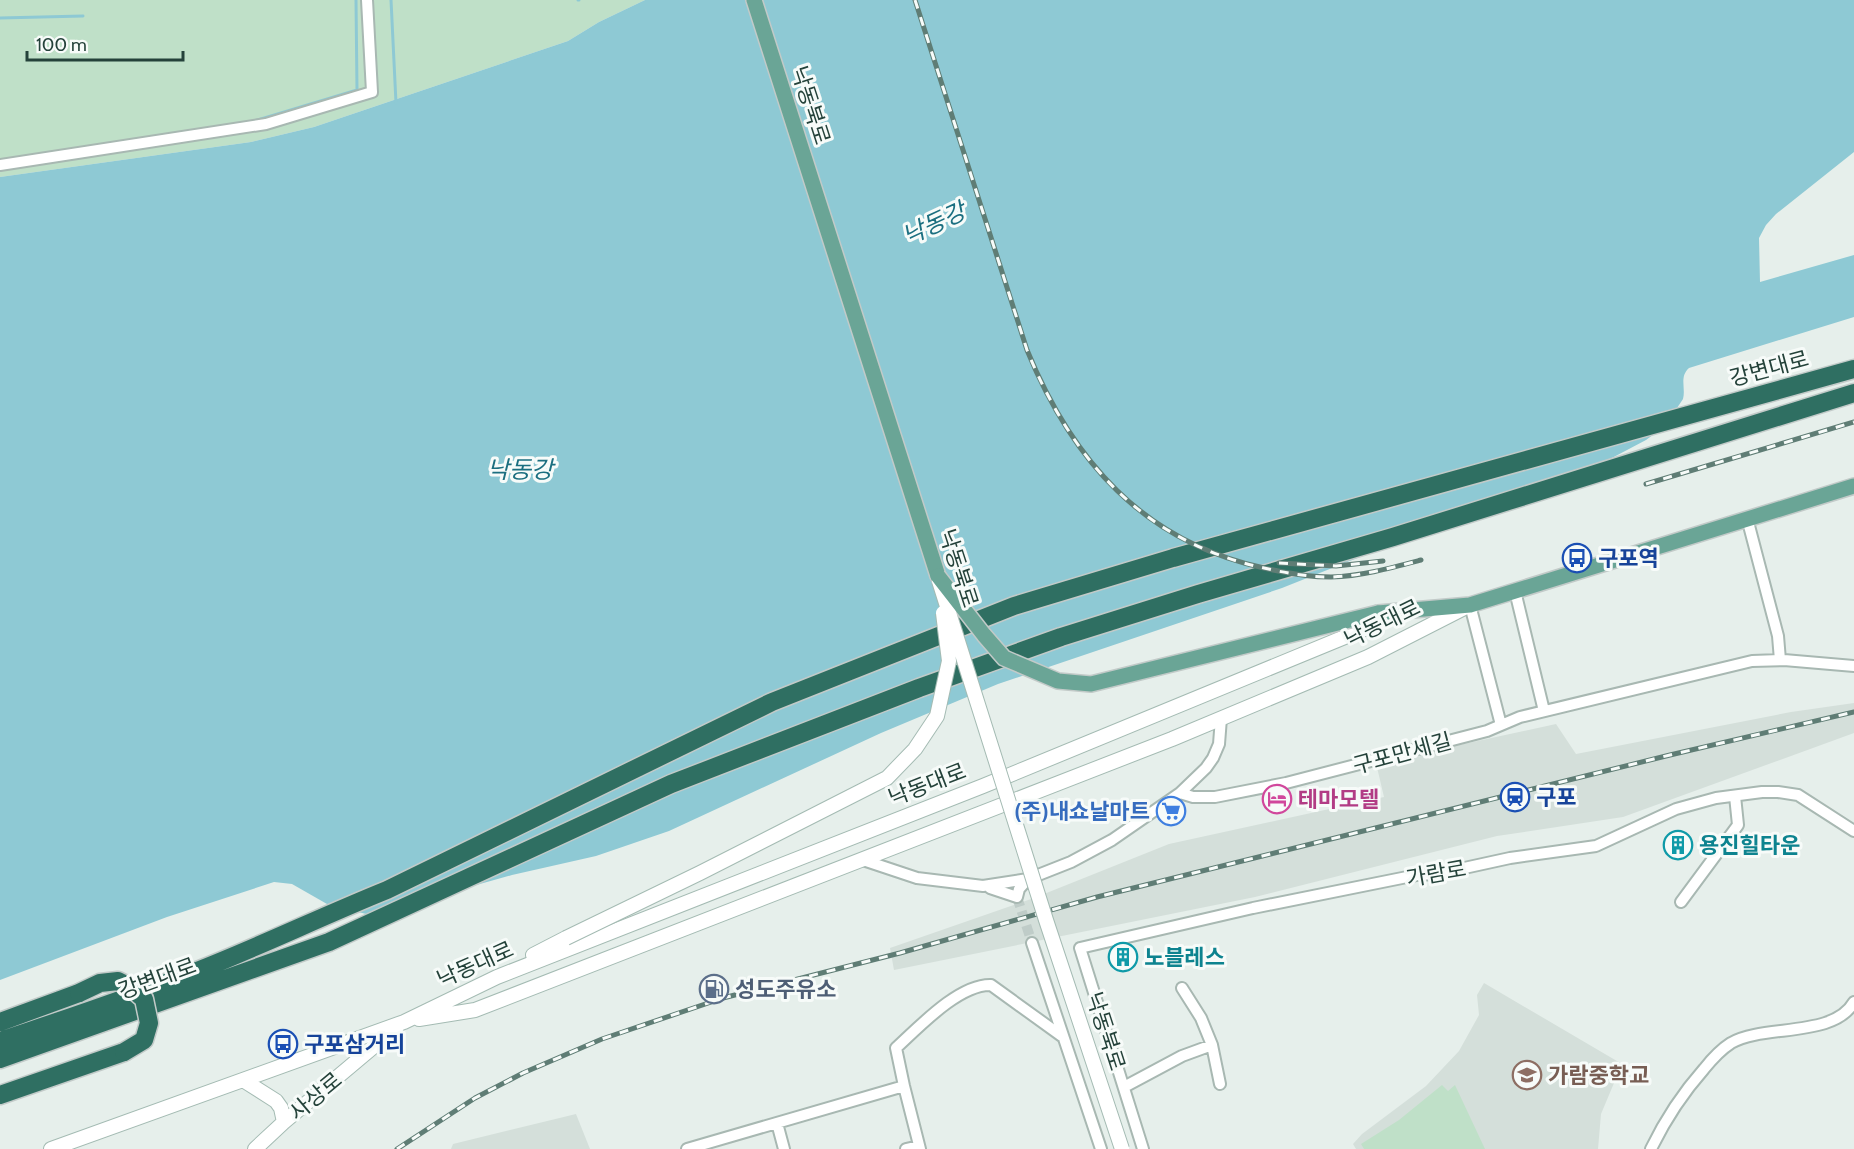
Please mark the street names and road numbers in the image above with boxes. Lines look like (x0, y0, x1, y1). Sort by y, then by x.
street label: 낙동북로 (785, 62, 836, 148)
street label: 강변대로 (1727, 345, 1812, 392)
street label: 낙동북로 (933, 525, 984, 611)
street label: 낙동대로 (1340, 594, 1425, 653)
street label: 구포만세길 (1350, 727, 1455, 780)
street label: 낙동대로 (885, 757, 970, 812)
street label: 가람로 (1404, 855, 1468, 892)
street label: 낙동대로 (433, 936, 518, 993)
street label: 강변대로 (115, 952, 200, 1005)
street label: 낙동북로 (1080, 988, 1131, 1074)
street label: 사상로 (283, 1067, 347, 1126)

